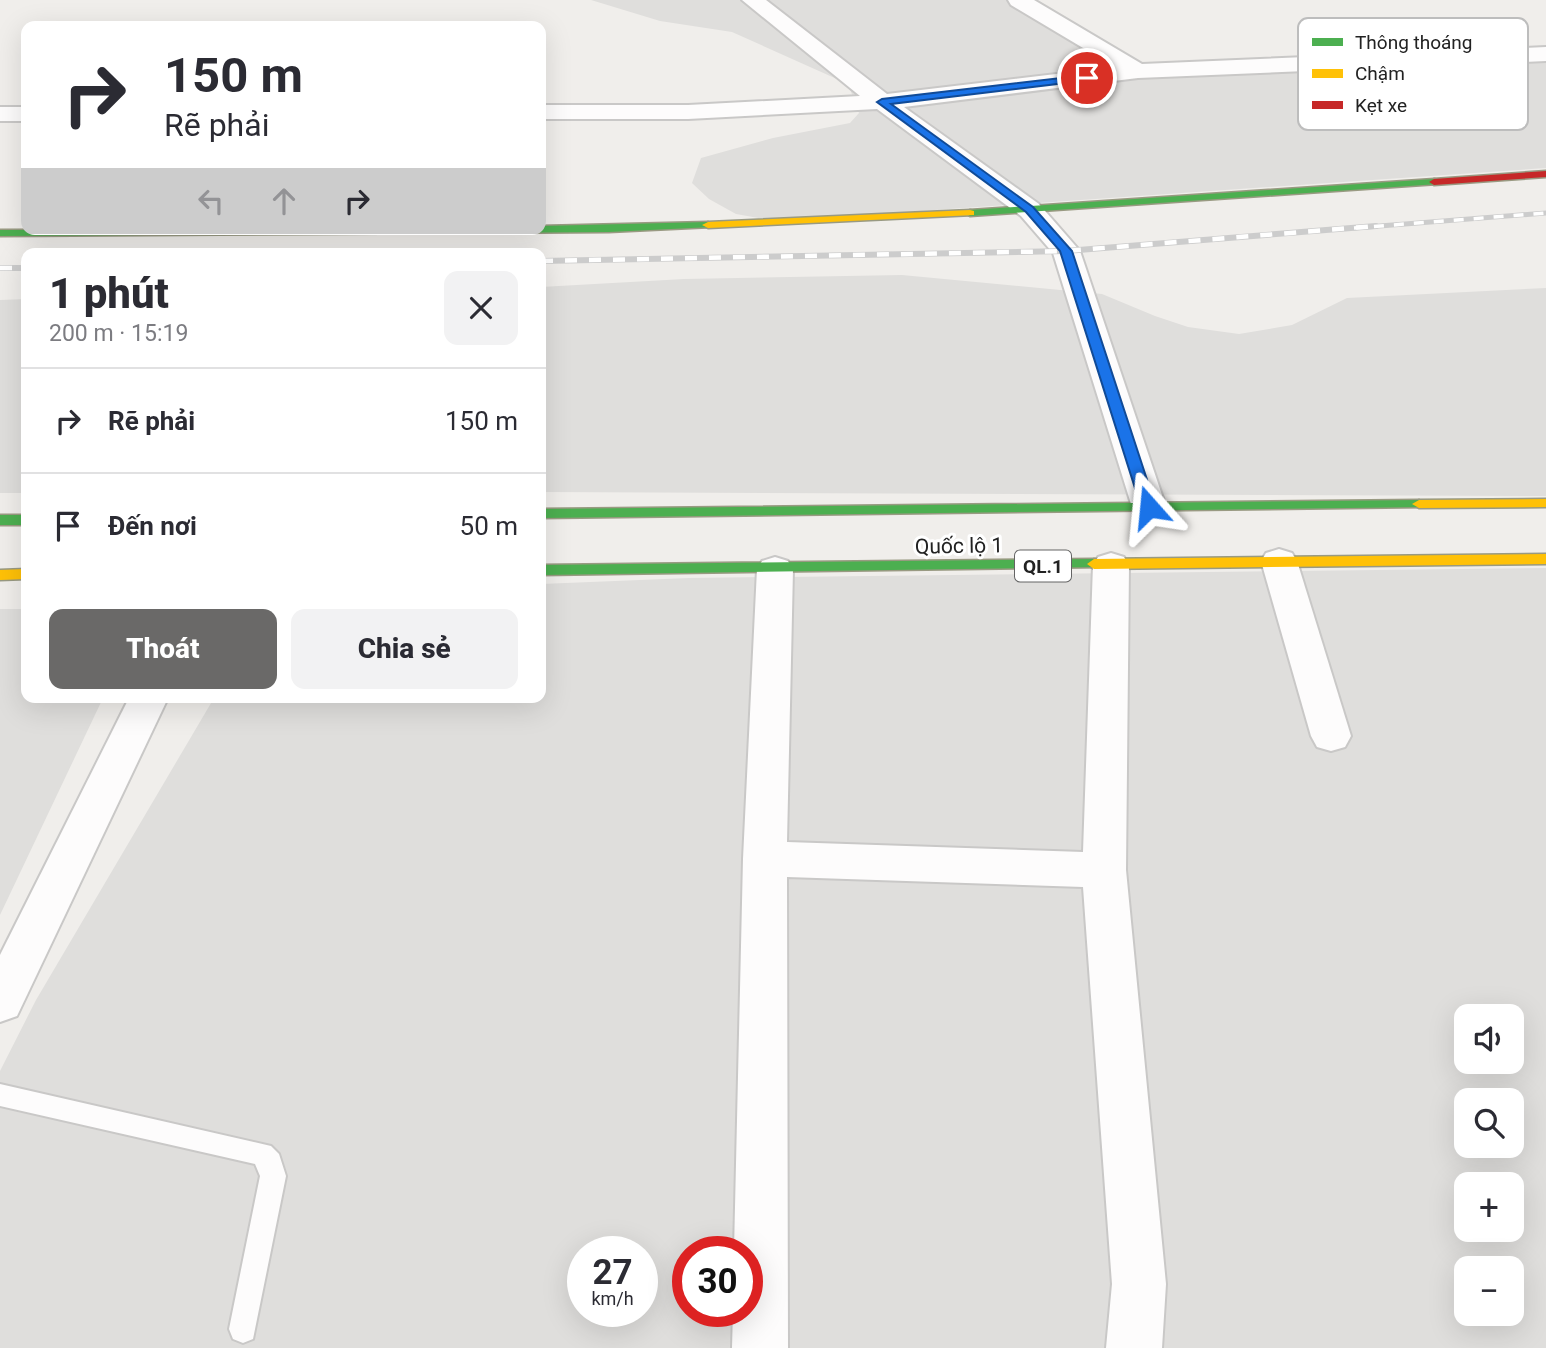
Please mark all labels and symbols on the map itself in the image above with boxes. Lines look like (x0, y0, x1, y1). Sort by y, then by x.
legend (1298, 18, 1528, 130)
text: Thông thoáng (1355, 31, 1473, 54)
pin (1057, 48, 1117, 108)
text: Chậm (1355, 62, 1405, 85)
text: Kẹt xe (1355, 94, 1407, 117)
position arrow (1112, 470, 1186, 544)
street label: Quốc lộ 1 (915, 533, 1003, 559)
road number: QL.1 (1015, 551, 1071, 582)
speed limit sign: 30 (672, 1236, 763, 1327)

